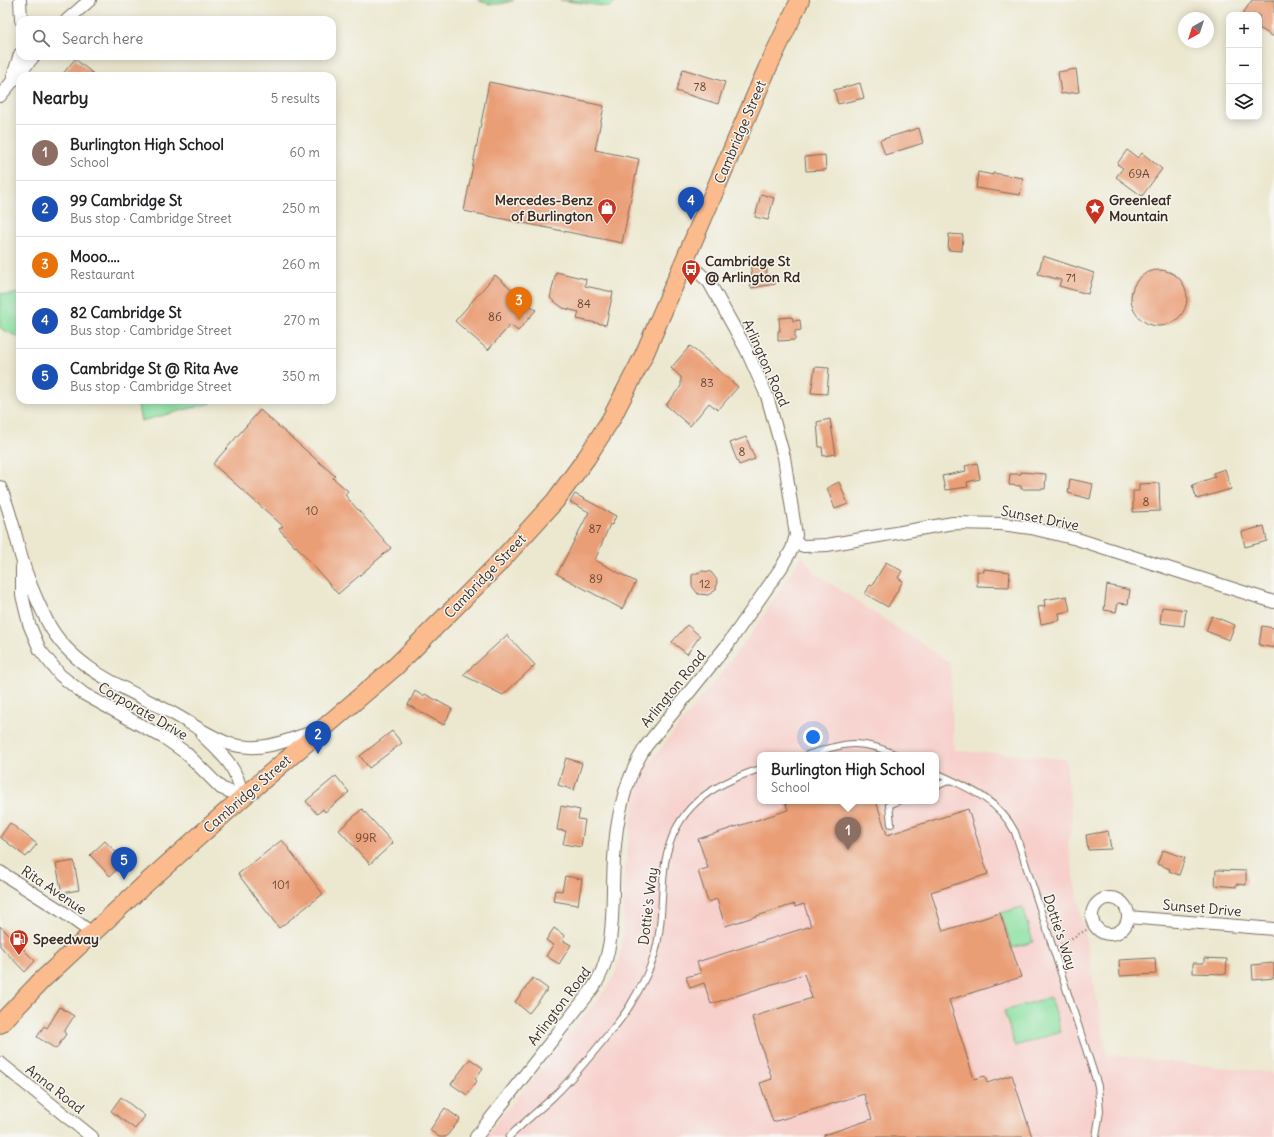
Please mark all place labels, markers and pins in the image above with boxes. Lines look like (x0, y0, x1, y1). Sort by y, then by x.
pin: 4 (678, 187, 704, 220)
place label: Mercedes-Benz of Burlington (495, 191, 593, 225)
place label: Greenleaf Mountain (1109, 191, 1172, 225)
shop icon: Mercedes-Benz of Burlington (596, 197, 618, 225)
place icon: Greenleaf Mountain (1084, 197, 1106, 225)
place label: Cambridge St @ Arlington Rd (705, 252, 801, 286)
bus stop icon: Cambridge St @ Arlington Rd (680, 258, 702, 286)
pin: 3 (506, 287, 532, 320)
pin: 2 (305, 721, 331, 754)
pin: 1 (835, 817, 861, 850)
pin: 5 (111, 847, 137, 880)
fuel station icon: Speedway (8, 928, 30, 956)
place label: Speedway (33, 930, 99, 948)

